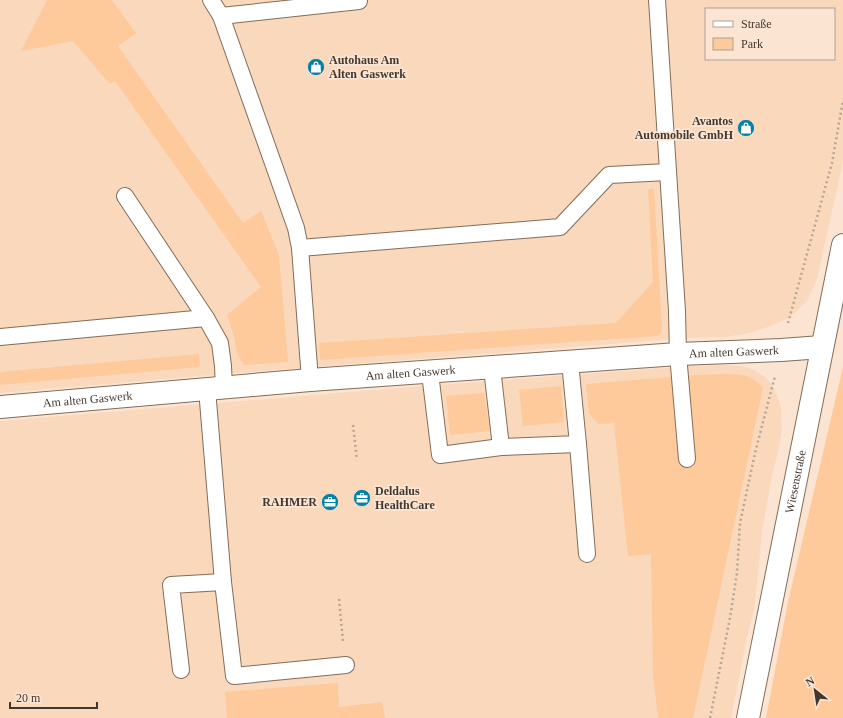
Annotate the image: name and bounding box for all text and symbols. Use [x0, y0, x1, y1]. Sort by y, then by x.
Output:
legend [705, 8, 835, 60]
text: Straße [741, 17, 772, 31]
text: Park [741, 37, 763, 51]
place label: Autohaus Am Alten Gaswerk [329, 53, 406, 81]
shop icon: Autohaus Am Alten Gaswerk [306, 57, 326, 77]
place label: Avantos Automobile GmbH [635, 114, 734, 142]
shop icon: Avantos Automobile GmbH [736, 118, 756, 138]
street label: Am alten Gaswerk [689, 343, 779, 361]
street label: Am alten Gaswerk [365, 363, 456, 383]
street label: Am alten Gaswerk [42, 388, 133, 410]
street label: Wiesenstraße [782, 449, 809, 515]
place label: Deldalus HealthCare [375, 484, 435, 512]
office icon: Deldalus HealthCare [352, 488, 372, 508]
office icon: RAHMER [320, 492, 340, 512]
place label: RAHMER [262, 495, 317, 509]
north arrow [795, 670, 835, 710]
text: N [804, 674, 816, 689]
scale bar [10, 684, 97, 710]
text: 20 m [16, 691, 41, 705]

